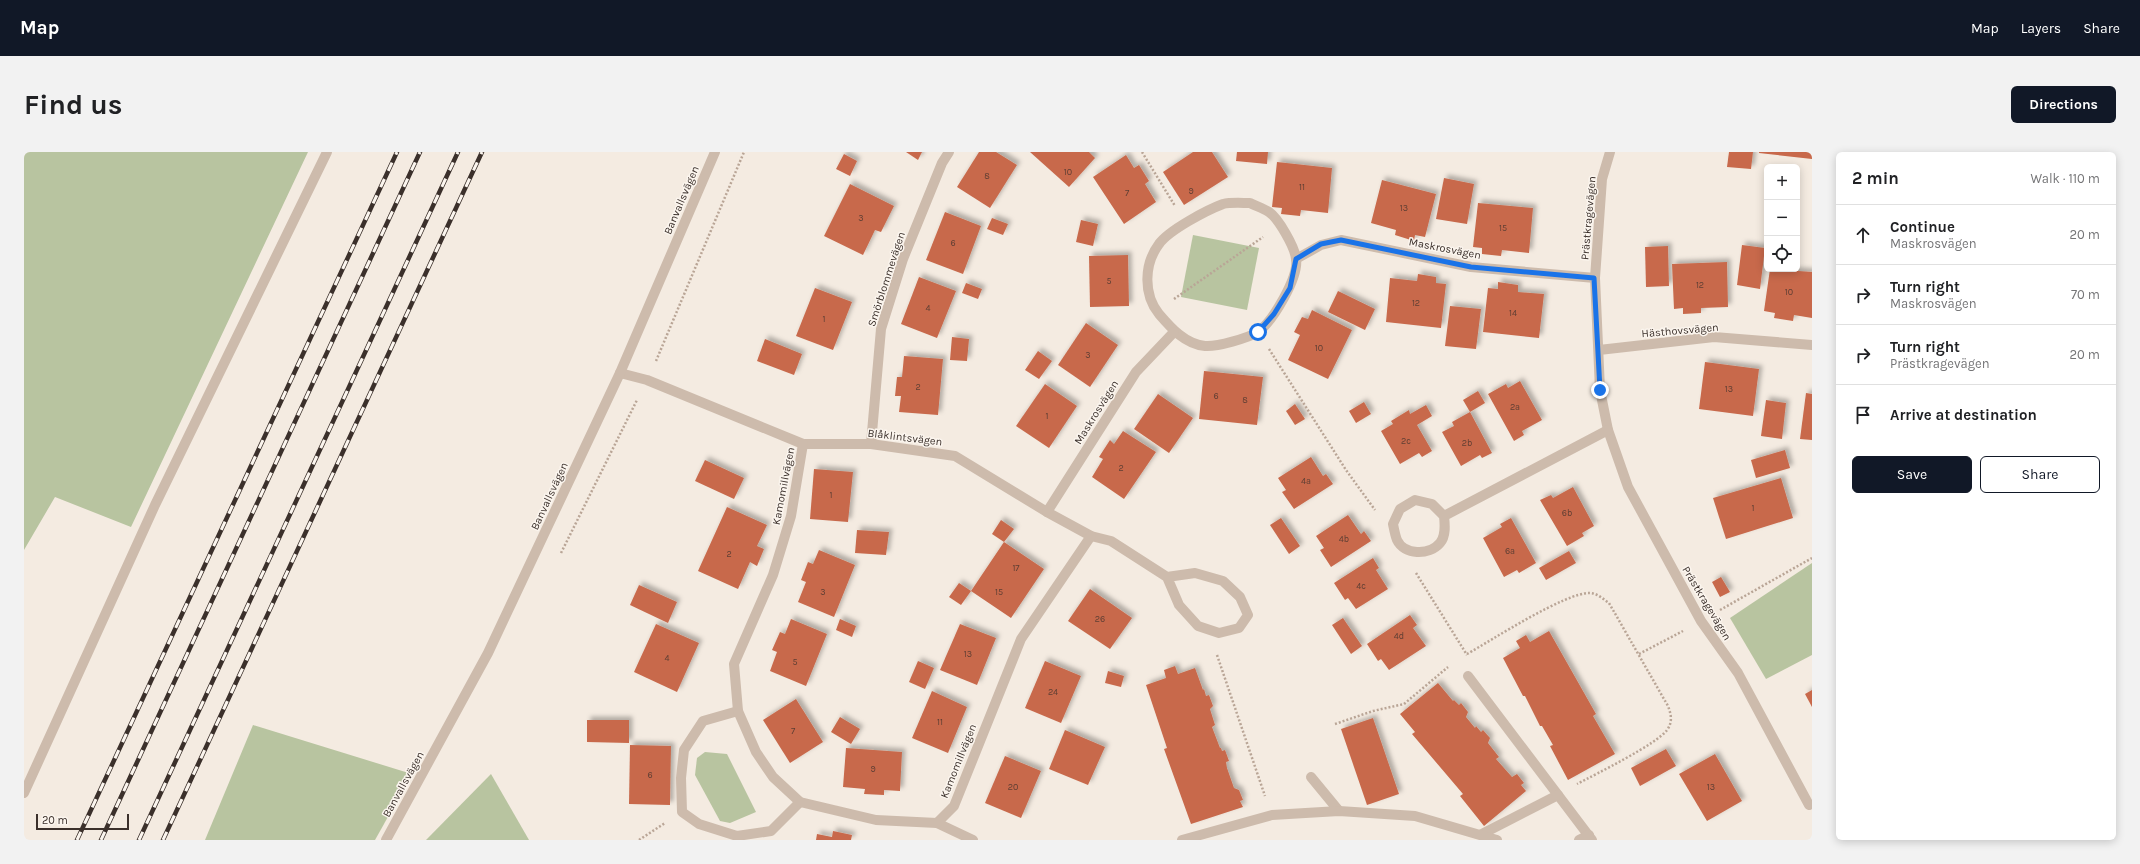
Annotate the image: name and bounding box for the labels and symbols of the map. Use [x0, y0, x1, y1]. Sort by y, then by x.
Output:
street label: Banvallsvägen [661, 164, 702, 236]
house number: 10 [1064, 167, 1072, 177]
house number: 8 [984, 171, 990, 181]
street label: Prästkragevägen [1578, 176, 1599, 261]
house number: 11 [1299, 182, 1305, 192]
house number: 9 [1188, 186, 1194, 196]
house number: 7 [1125, 188, 1130, 198]
house number: 13 [1400, 203, 1408, 213]
house number: 3 [858, 213, 864, 223]
house number: 15 [1499, 223, 1507, 233]
street label: Smörblommevägen [865, 230, 908, 328]
street label: Maskrosvägen [1408, 235, 1482, 262]
house number: 6 [950, 238, 956, 248]
house number: 5 [1106, 276, 1112, 286]
house number: 12 [1696, 280, 1704, 290]
house number: 10 [1785, 287, 1793, 297]
house number: 12 [1412, 298, 1420, 308]
house number: 4 [925, 303, 931, 313]
house number: 14 [1509, 308, 1517, 318]
house number: 1 [823, 314, 826, 324]
street label: Hästhovsvägen [1641, 321, 1719, 340]
route start [1249, 323, 1267, 341]
house number: 10 [1315, 343, 1323, 353]
house number: 3 [1085, 350, 1091, 360]
street label: Maskrosvägen [1072, 378, 1121, 447]
route end [1591, 381, 1609, 399]
house number: 2 [915, 382, 921, 392]
house number: 13 [1725, 384, 1733, 394]
house number: 6 [1213, 391, 1219, 401]
house number: 8 [1242, 395, 1248, 405]
house number: 2a [1510, 402, 1520, 412]
house number: 1 [1046, 411, 1049, 421]
street label: Blåklintsvägen [867, 426, 943, 449]
house number: 2c [1401, 436, 1411, 446]
house number: 2b [1462, 438, 1472, 448]
street label: Kamomillvägen [770, 446, 797, 526]
street label: Banvallsvägen [528, 460, 571, 532]
house number: 2 [1118, 463, 1124, 473]
house number: 4a [1301, 476, 1311, 486]
house number: 1 [830, 490, 833, 500]
house number: 1 [1752, 503, 1755, 513]
house number: 6b [1562, 508, 1572, 518]
house number: 4b [1339, 534, 1349, 544]
house number: 6a [1505, 546, 1515, 556]
house number: 2 [726, 549, 732, 559]
house number: 17 [1012, 563, 1020, 573]
street label: Prästkragevägen [1679, 564, 1734, 643]
house number: 4c [1356, 581, 1366, 591]
house number: 3 [820, 587, 826, 597]
house number: 15 [995, 587, 1003, 597]
house number: 26 [1095, 614, 1105, 624]
house number: 4d [1394, 631, 1404, 641]
house number: 13 [964, 649, 972, 659]
house number: 4 [664, 653, 670, 663]
house number: 5 [792, 657, 798, 667]
house number: 24 [1048, 687, 1058, 697]
house number: 11 [937, 717, 943, 727]
street label: Kamomillvägen [938, 722, 979, 800]
house number: 7 [791, 726, 796, 736]
street label: Banvallsvägen [380, 749, 427, 819]
house number: 9 [870, 764, 876, 774]
house number: 6 [647, 770, 653, 780]
house number: 20 [1008, 782, 1018, 792]
house number: 13 [1707, 782, 1715, 792]
scale bar [36, 812, 129, 831]

